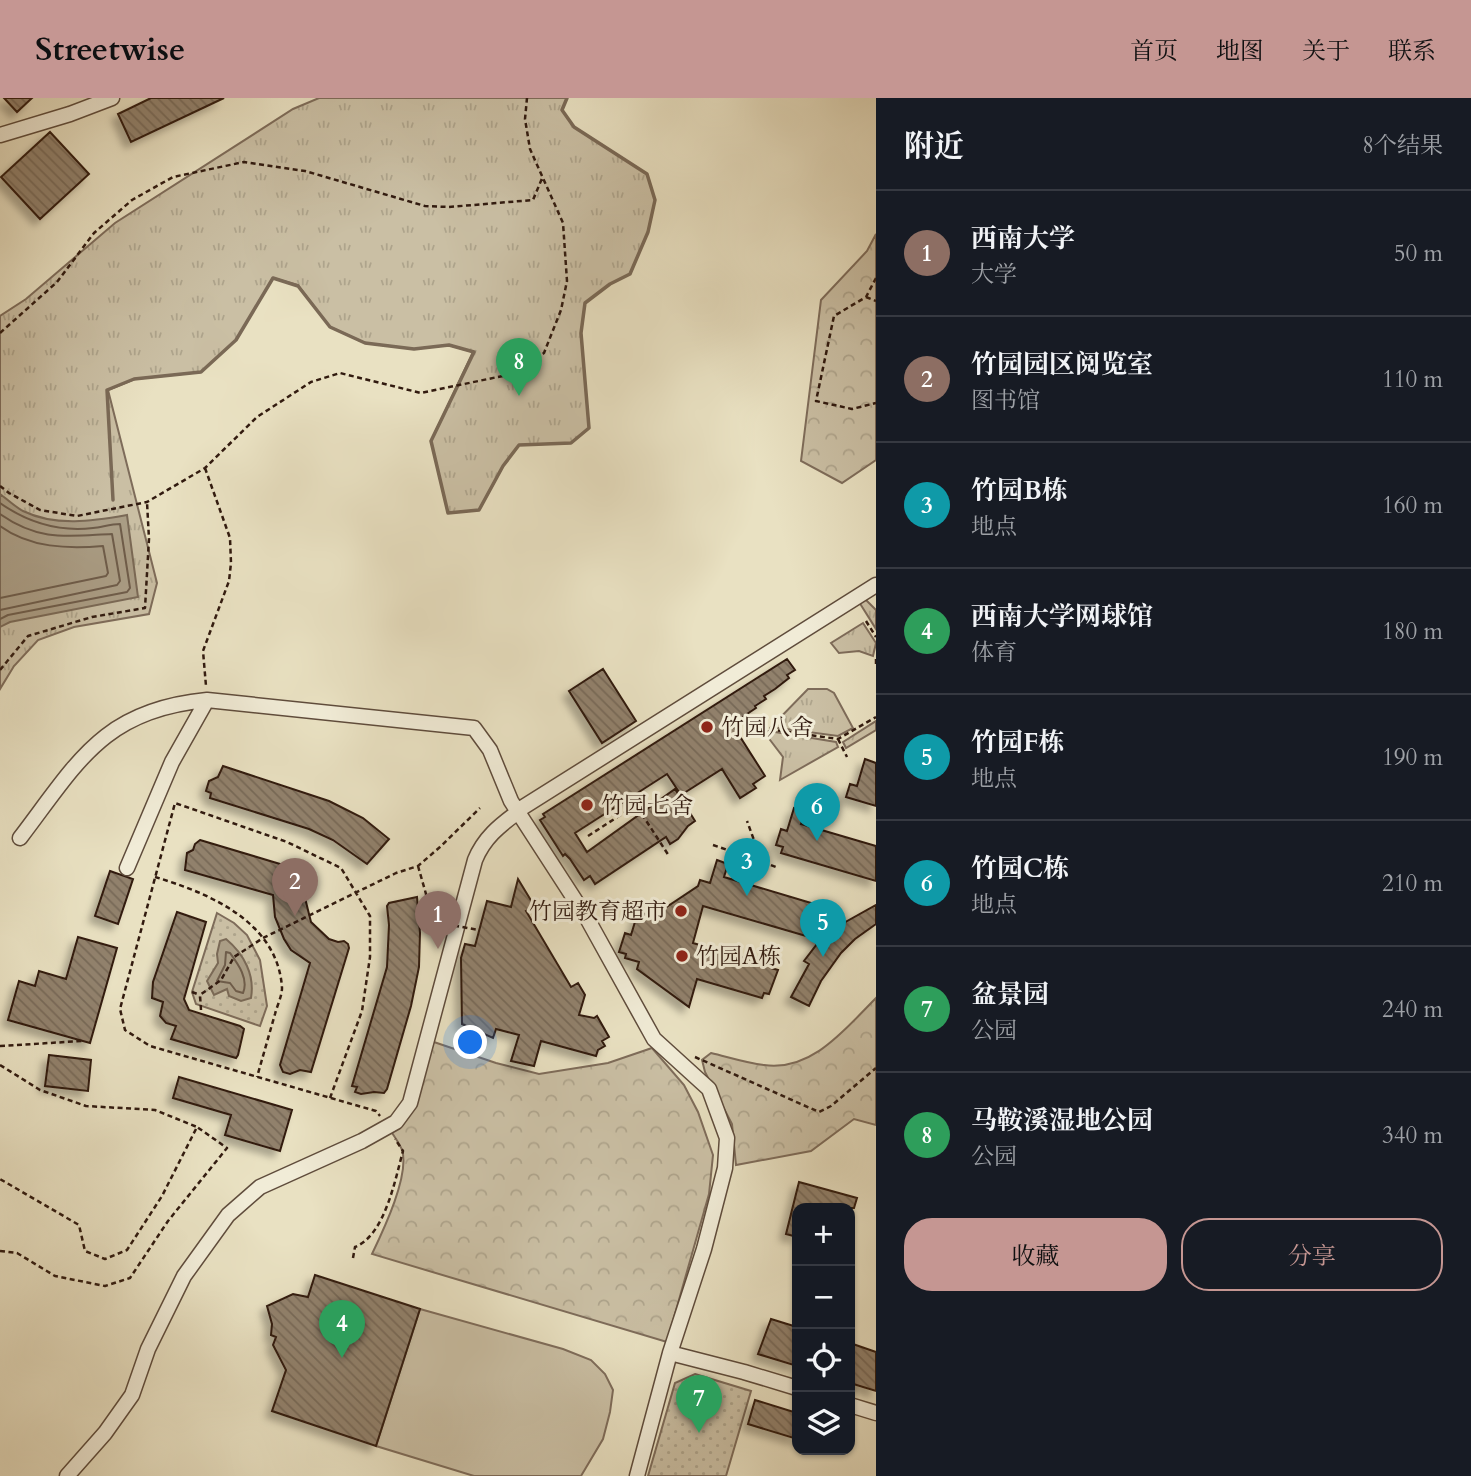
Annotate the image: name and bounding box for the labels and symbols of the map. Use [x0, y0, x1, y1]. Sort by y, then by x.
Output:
pin: 8 [496, 338, 542, 396]
place label: 竹园八舍 [721, 712, 813, 743]
marker: 竹园八舍 [699, 719, 715, 735]
pin: 6 [794, 783, 840, 841]
place label: 竹园七舍 [601, 790, 693, 821]
marker: 竹园七舍 [579, 797, 595, 813]
pin: 3 [724, 838, 770, 896]
pin: 2 [272, 858, 318, 916]
pin: 1 [415, 891, 461, 949]
place label: 竹园教育超市 [529, 896, 667, 927]
pin: 5 [800, 899, 846, 957]
marker: 竹园教育超市 [673, 903, 689, 919]
place label: 竹园A栋 [696, 941, 781, 972]
marker: 竹园A栋 [674, 948, 690, 964]
your location [453, 1025, 487, 1059]
pin: 4 [319, 1300, 365, 1358]
pin: 7 [676, 1375, 722, 1433]

